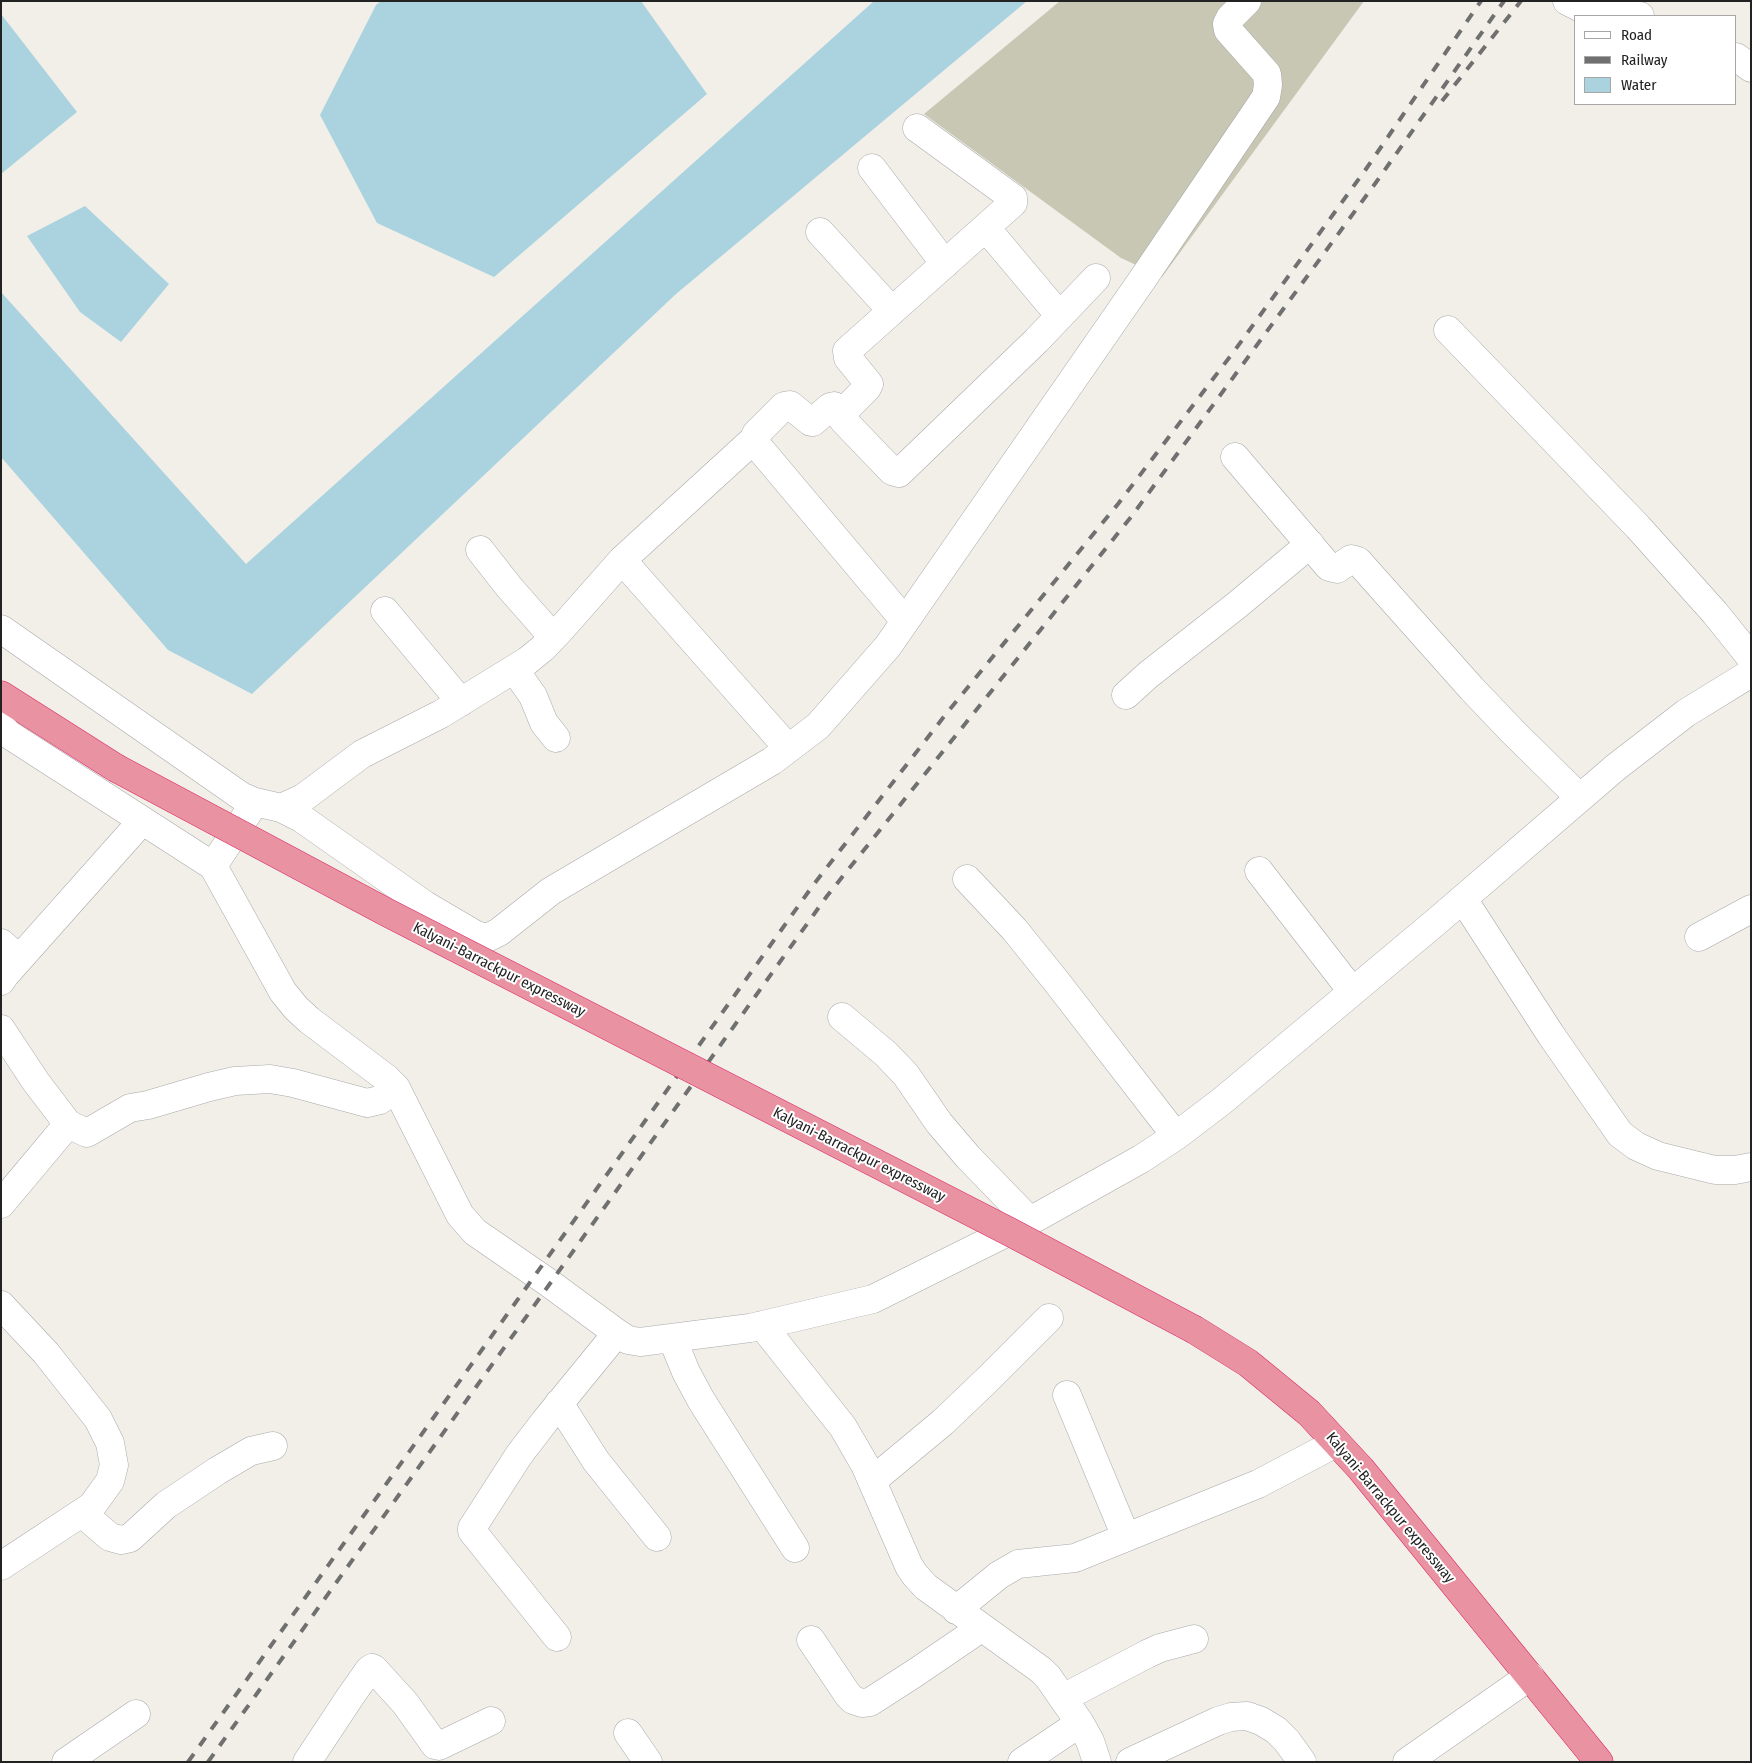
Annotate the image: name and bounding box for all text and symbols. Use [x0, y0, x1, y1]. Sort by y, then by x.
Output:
legend [1574, 15, 1737, 105]
text: Road [1621, 26, 1652, 44]
text: Railway [1621, 51, 1668, 69]
text: Water [1621, 76, 1656, 94]
street label: Kalyani-Barrackpur expressway [410, 919, 588, 1021]
street label: Kalyani-Barrackpur expressway [770, 1104, 948, 1206]
street label: Kalyani-Barrackpur expressway [1322, 1429, 1458, 1587]

